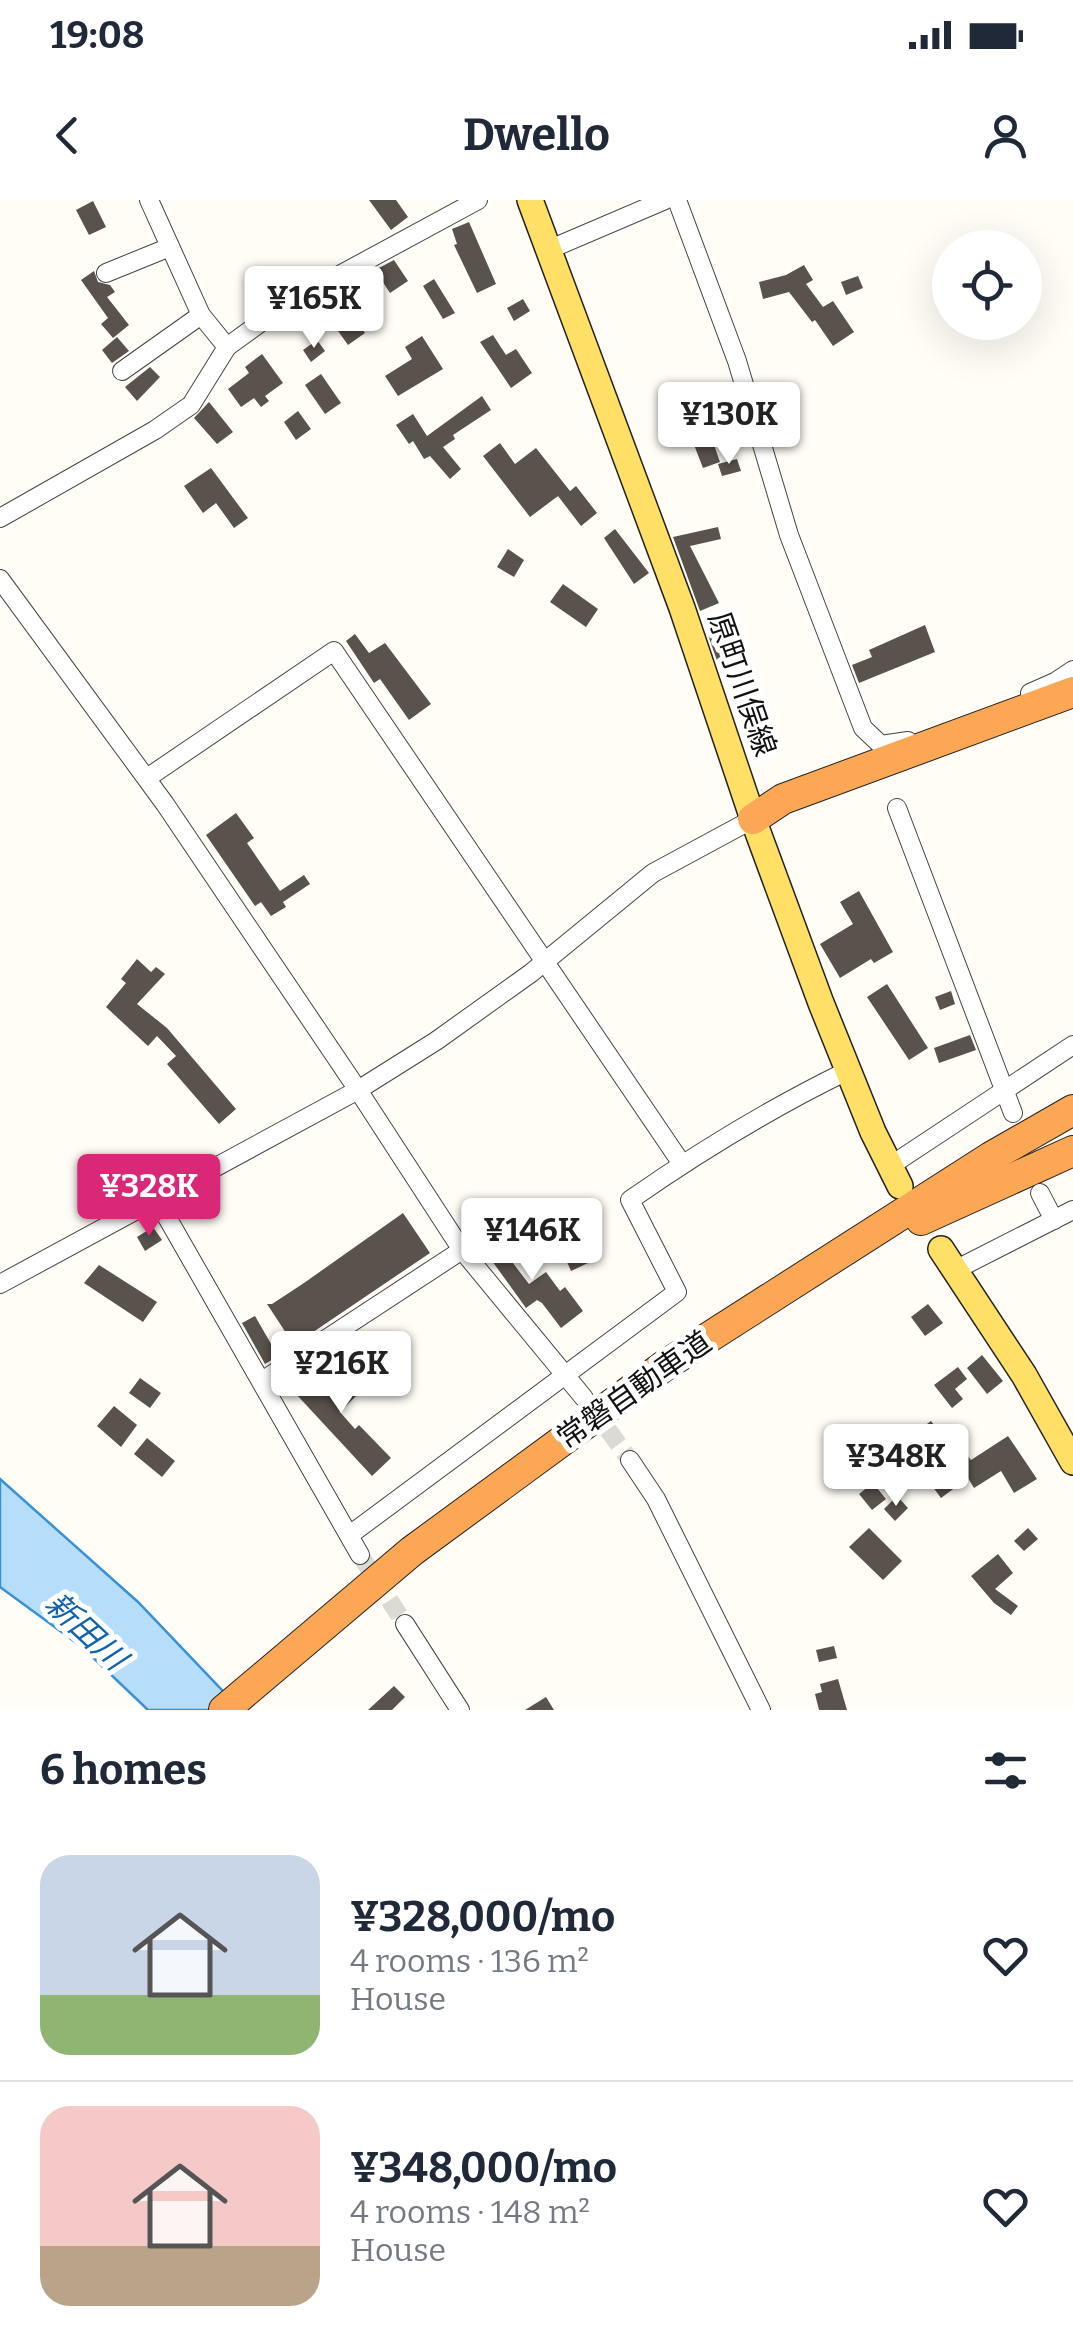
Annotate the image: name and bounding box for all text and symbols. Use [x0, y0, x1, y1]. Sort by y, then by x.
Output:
text: 19:08 [50, 12, 145, 58]
icon: back [40, 108, 95, 163]
text: Dwello [463, 108, 610, 162]
icon: person [978, 108, 1033, 163]
map controls [932, 230, 1042, 340]
button: locate [932, 230, 1042, 340]
pin: ¥165K [244, 266, 384, 351]
text: ¥165K [267, 279, 361, 317]
pin: ¥130K [659, 382, 799, 467]
text: ¥130K [680, 395, 778, 433]
street label: 原町川俣線 [701, 607, 783, 761]
pin: ¥328K [79, 1154, 219, 1239]
text: ¥328K [99, 1167, 199, 1205]
pin: ¥146K [462, 1198, 602, 1283]
text: ¥146K [483, 1211, 581, 1249]
street label: 常磐自動車道 [550, 1324, 718, 1456]
pin: ¥216K [271, 1331, 411, 1416]
text: ¥216K [293, 1344, 389, 1382]
pin: ¥348K [826, 1424, 966, 1509]
text: ¥348K [846, 1437, 946, 1475]
water label: 新田川 [38, 1584, 136, 1680]
icon: filters [978, 1743, 1033, 1798]
text: 6 homes [40, 1745, 207, 1795]
text: ¥328,000/mo [350, 1892, 615, 1942]
icon: home [120, 1895, 240, 2015]
icon: heart [978, 1928, 1033, 1983]
text: 4 rooms · 136 m² [350, 1942, 589, 1980]
text: House [350, 1980, 446, 2018]
text: ¥348,000/mo [350, 2143, 617, 2193]
icon: home [120, 2146, 240, 2266]
icon: heart [978, 2179, 1033, 2234]
text: 4 rooms · 148 m² [350, 2193, 590, 2231]
text: House [350, 2231, 446, 2269]

